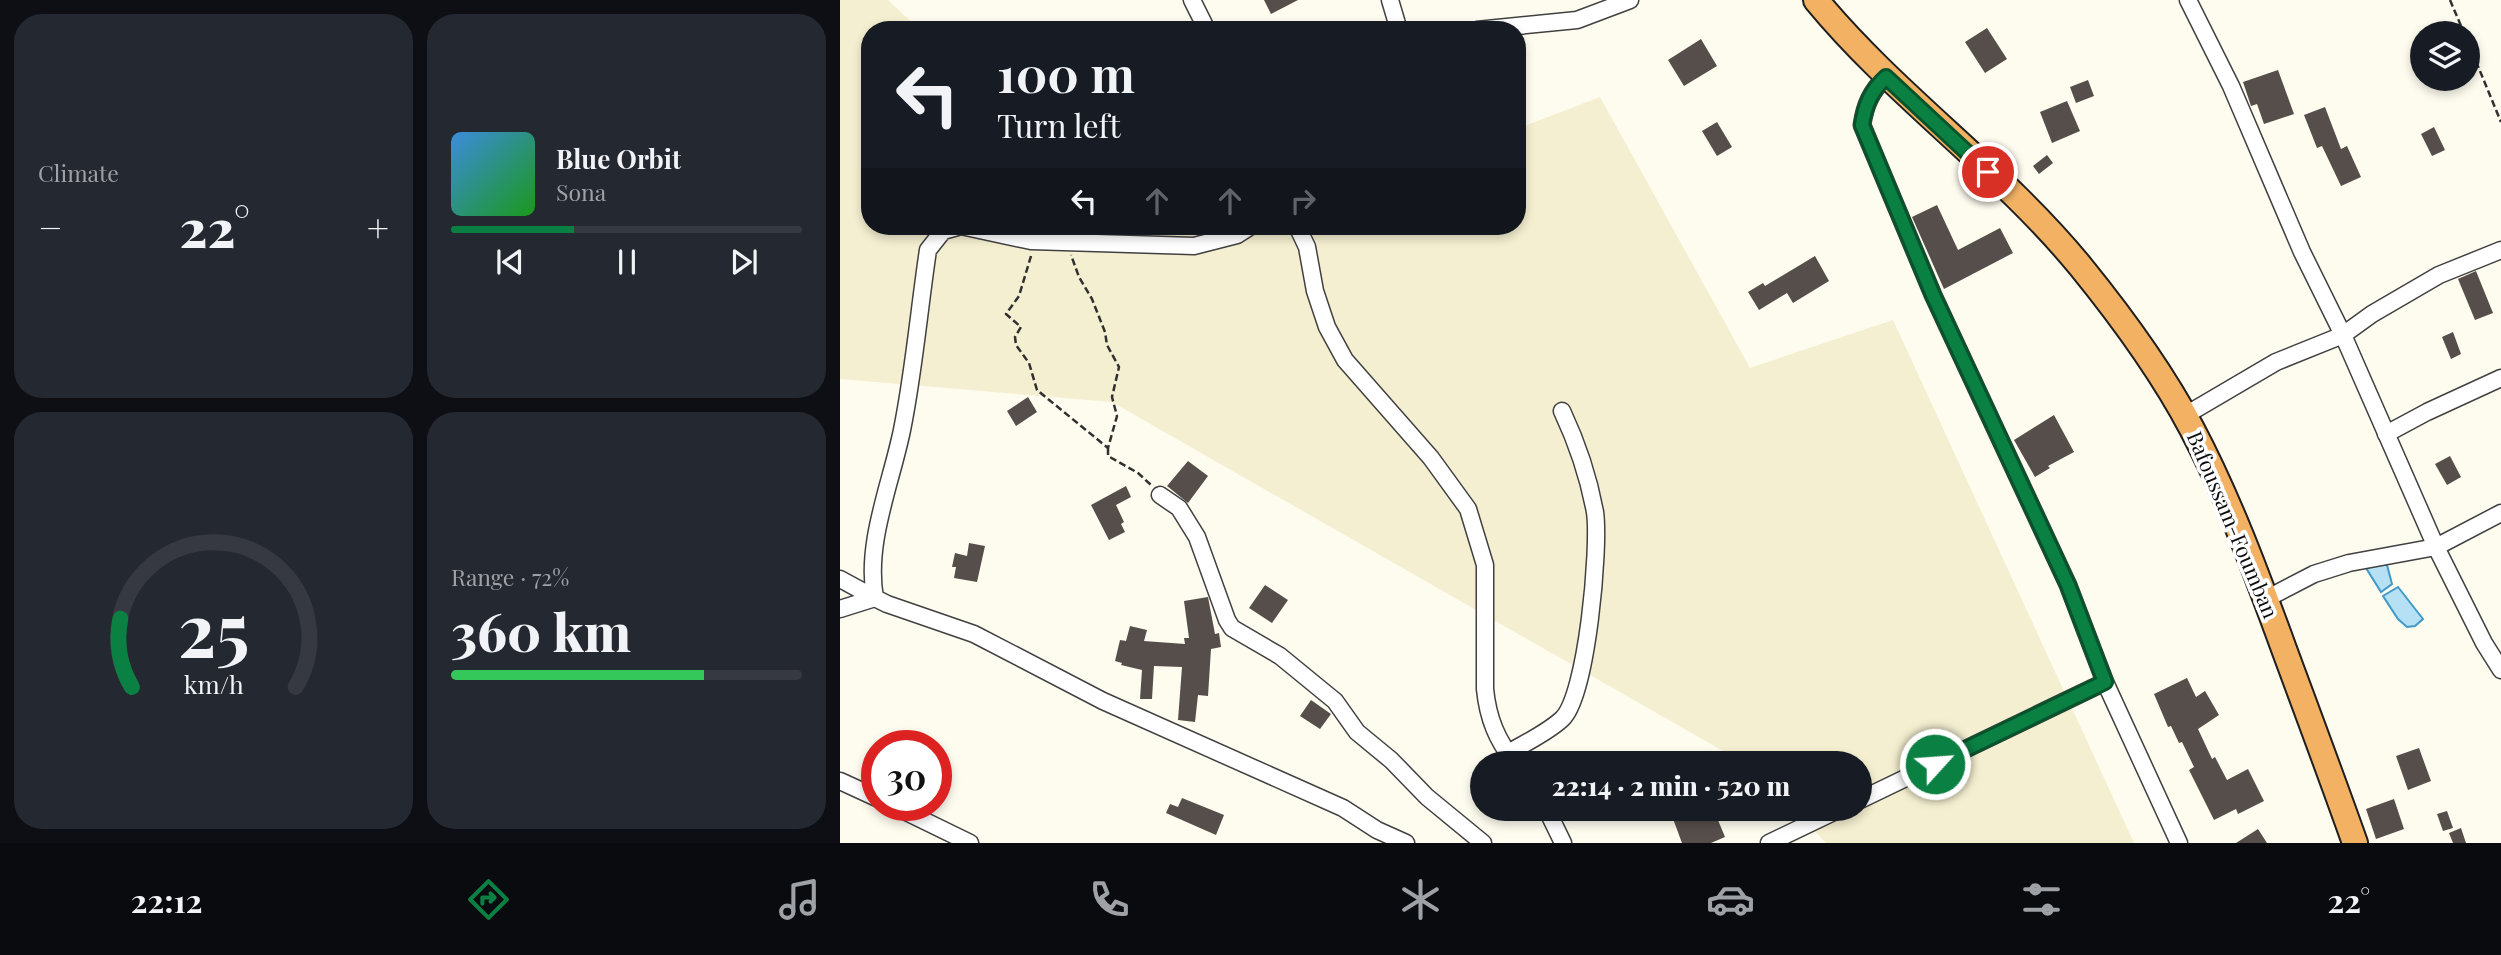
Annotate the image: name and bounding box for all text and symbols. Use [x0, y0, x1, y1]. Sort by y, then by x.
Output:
map controls [2410, 21, 2480, 91]
button: layers [2410, 21, 2480, 91]
text: 100 m [997, 40, 1135, 105]
icon: left [882, 49, 973, 140]
text: Turn left [997, 103, 1121, 146]
text: Blue Orbit [556, 141, 681, 176]
pin [1958, 142, 2018, 202]
icon: arrive [1969, 153, 2007, 191]
text: Climate [38, 157, 119, 188]
text: Sona [556, 176, 606, 207]
icon: left [1065, 182, 1103, 220]
icon: ahead [1138, 182, 1176, 220]
icon: ahead [1211, 182, 1249, 220]
icon: right [1284, 182, 1322, 220]
text: 22° [179, 192, 250, 261]
text: − [38, 201, 63, 252]
text: + [367, 201, 389, 252]
icon: previous [491, 243, 529, 281]
icon: pause [608, 243, 646, 281]
icon: next [725, 243, 763, 281]
street label: Bafoussam-Foumban [2182, 426, 2286, 622]
text: Range · 72% [451, 561, 569, 592]
text: 25 [178, 578, 249, 675]
text: 360 km [451, 596, 631, 665]
text: km/h [184, 666, 244, 699]
position arrow [1898, 727, 1972, 801]
speed limit sign: 30 [861, 730, 952, 821]
text: 22:14 · 2 min · 520 m [1552, 768, 1790, 803]
icon: directions [464, 875, 513, 924]
icon: music [775, 875, 824, 924]
icon: phone [1085, 875, 1134, 924]
icon: climate [1396, 875, 1445, 924]
icon: car [1706, 875, 1755, 924]
icon: filters [2017, 875, 2066, 924]
text: 22:12 [131, 878, 203, 921]
text: 22° [2328, 878, 2370, 921]

